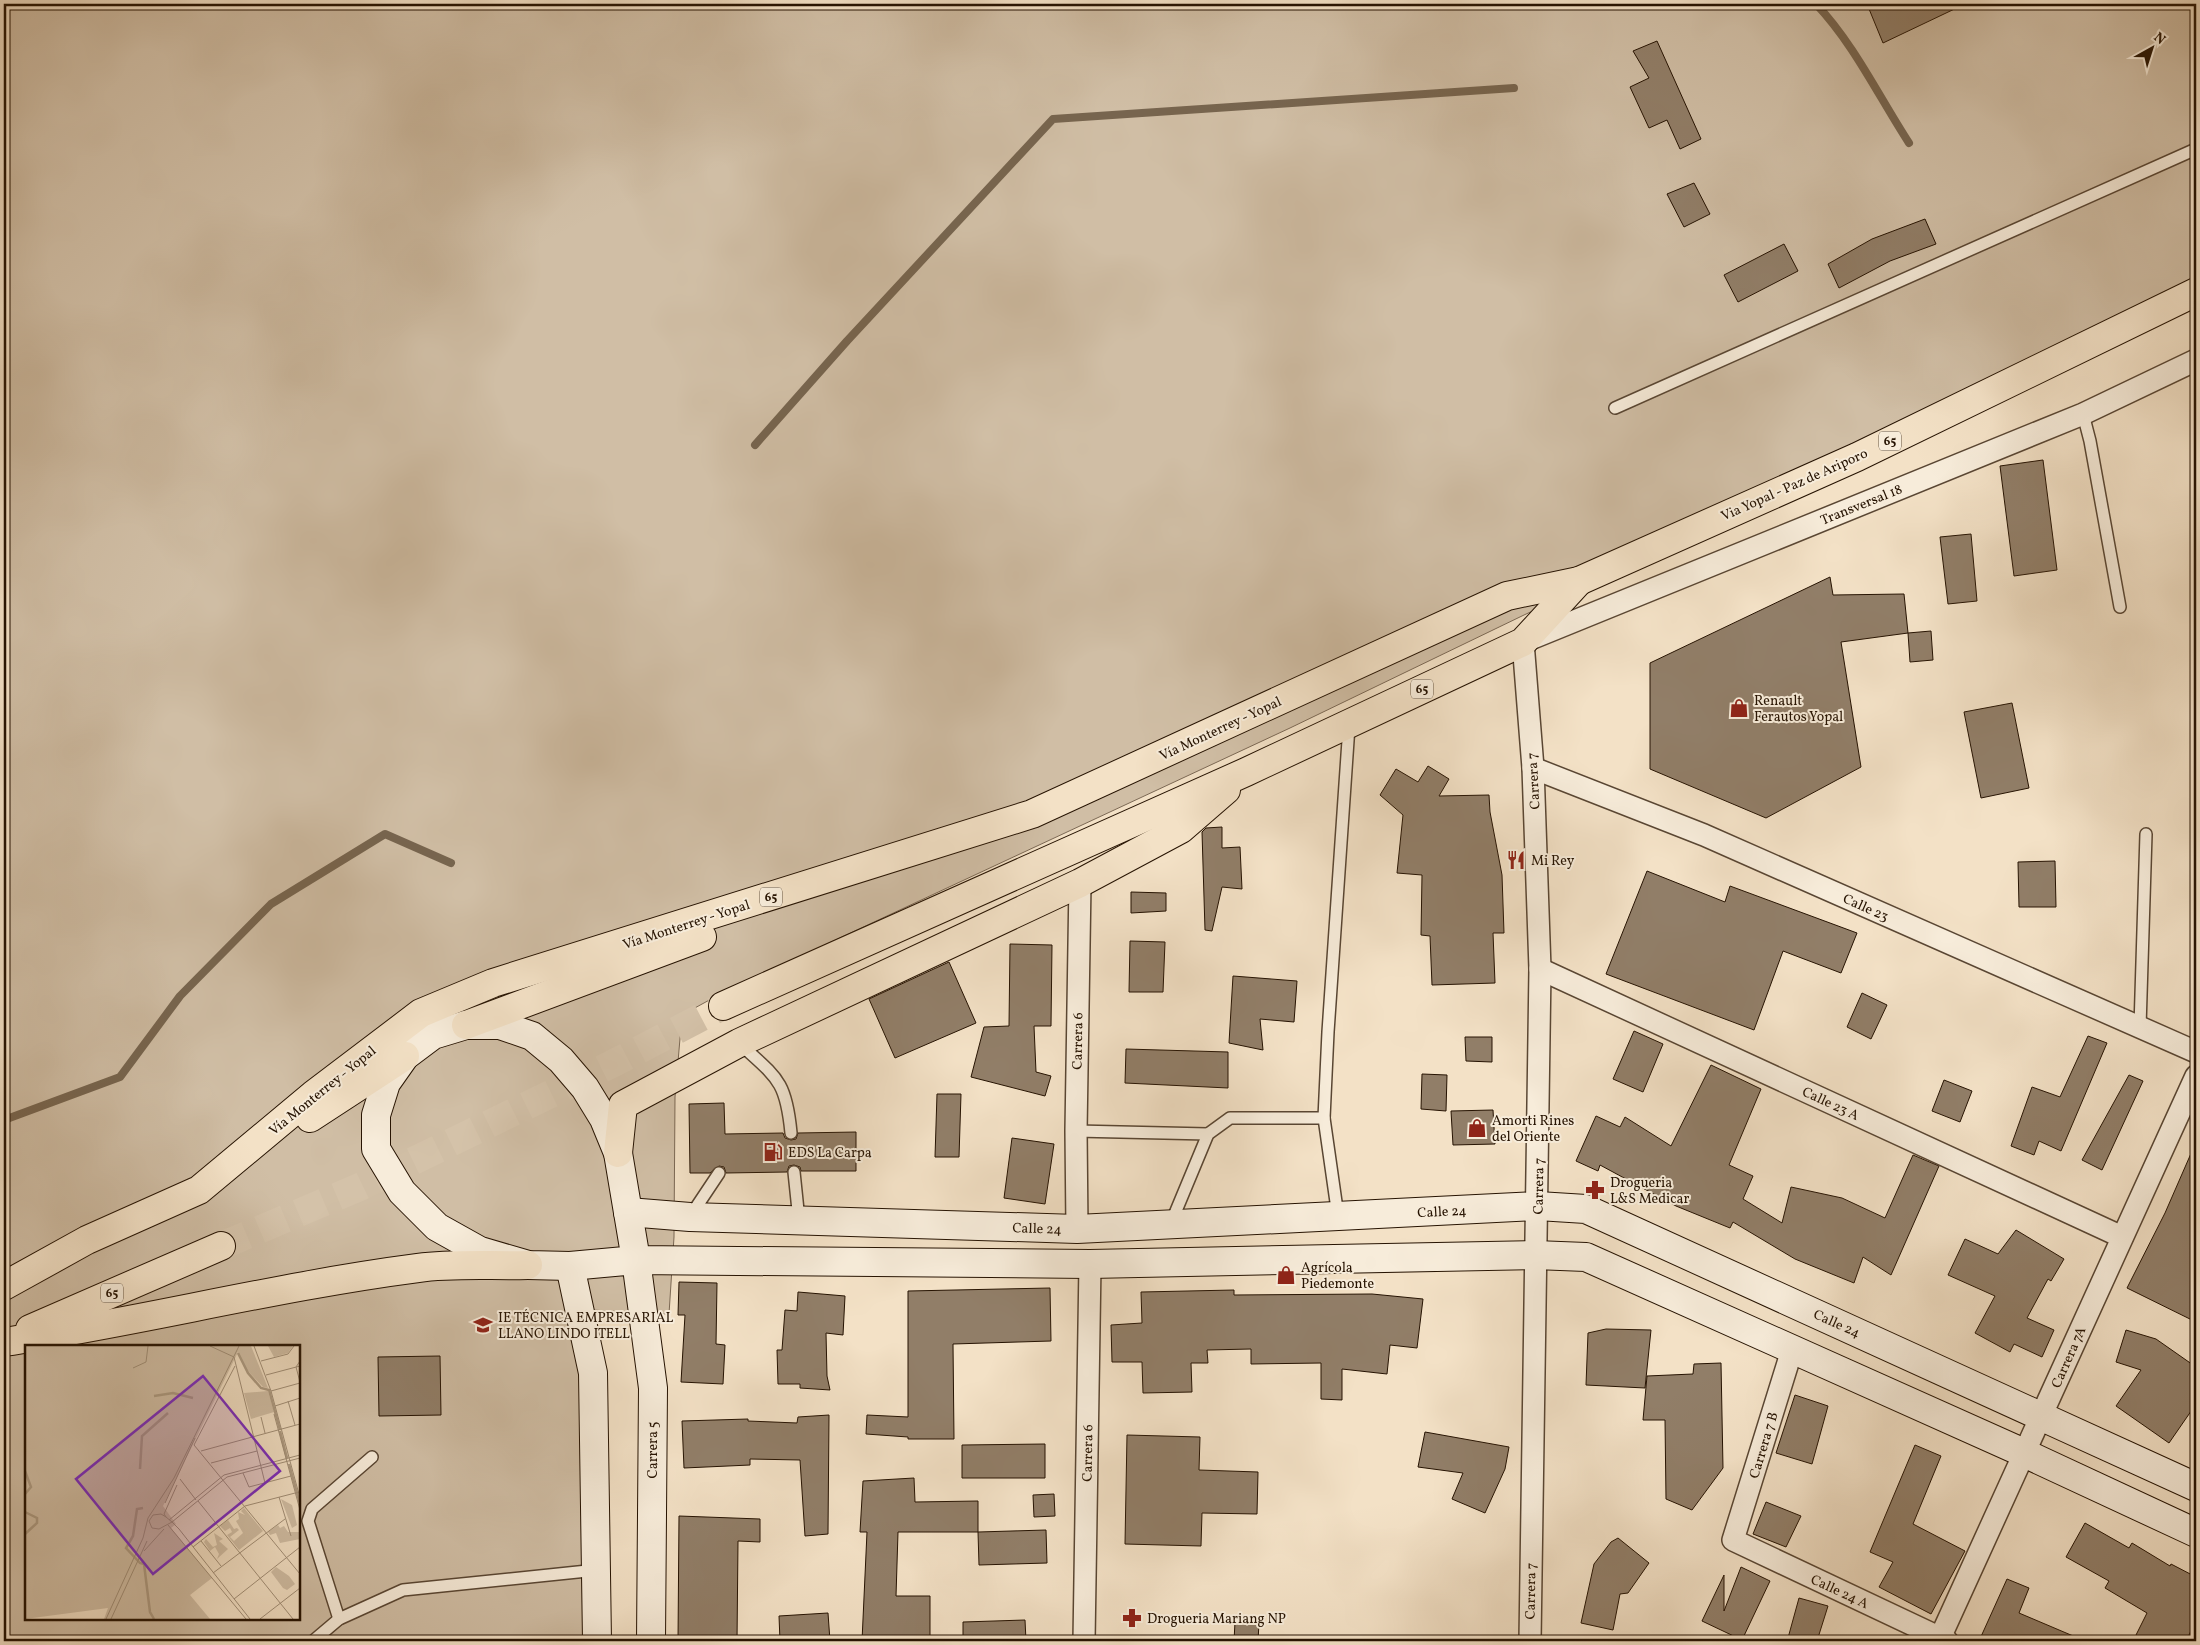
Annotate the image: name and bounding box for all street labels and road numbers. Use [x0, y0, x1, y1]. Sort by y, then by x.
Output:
road number: 65 [1879, 432, 1901, 451]
street label: Via Yopal - Paz de Ariporo [1718, 444, 1871, 526]
street label: Transversal 18 [1818, 480, 1905, 530]
road number: 65 [1411, 680, 1433, 699]
street label: Vía Monterrey - Yopal [1156, 693, 1285, 766]
street label: Carrera 7 [1524, 752, 1545, 810]
road number: 65 [760, 888, 782, 906]
street label: Calle 23 [1840, 890, 1891, 927]
street label: Vía Monterrey - Yopal [620, 896, 753, 955]
street label: Carrera 6 [1069, 1012, 1088, 1070]
street label: Vía Monterrey - Yopal [265, 1042, 381, 1140]
street label: Calle 23 A [1799, 1083, 1862, 1126]
street label: Carrera 7 [1530, 1157, 1549, 1215]
street label: Calle 24 [1417, 1202, 1467, 1223]
street label: Calle 24 [1012, 1219, 1062, 1240]
road number: 65 [101, 1284, 123, 1302]
street label: Calle 24 [1810, 1306, 1863, 1343]
street label: Carrera 7A [2047, 1324, 2091, 1391]
street label: Carrera 7 B [1745, 1410, 1784, 1481]
street label: Carrera 5 [644, 1422, 663, 1478]
street label: Carrera 6 [1079, 1424, 1098, 1482]
street label: Carrera 7 [1522, 1562, 1541, 1620]
street label: Calle 24 A [1807, 1571, 1872, 1614]

